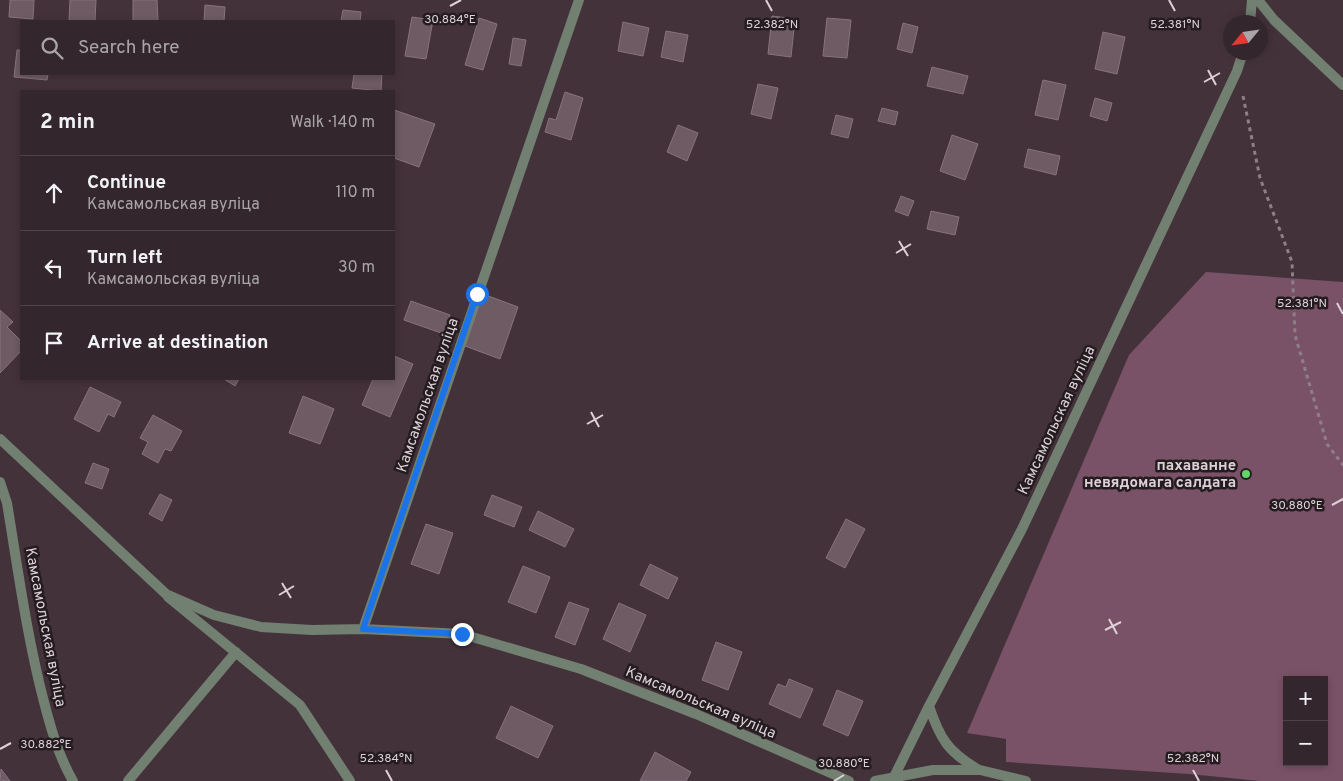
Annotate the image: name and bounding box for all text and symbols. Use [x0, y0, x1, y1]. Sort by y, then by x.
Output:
text: 30.884°E [424, 12, 476, 28]
north arrow [1223, 15, 1268, 60]
text: 52.382°N [746, 17, 798, 33]
text: 52.381°N [1150, 17, 1200, 33]
search box [20, 20, 395, 75]
icon: search [38, 34, 66, 62]
text: Search here [78, 36, 180, 60]
text: 2 min [40, 109, 95, 136]
text: Walk · 140 m [290, 113, 375, 133]
text: Continue [87, 171, 166, 195]
icon: ahead [40, 179, 68, 207]
text: 110 m [335, 183, 375, 203]
text: Камсамольская вуліца [87, 195, 260, 215]
text: Turn left [87, 246, 163, 270]
icon: left [40, 254, 68, 282]
text: 30 m [338, 258, 375, 278]
text: Камсамольская вуліца [87, 270, 260, 290]
route start [466, 283, 489, 306]
text: 52.381°N [1277, 296, 1327, 312]
street label: Камсамольская вуліца [393, 316, 464, 475]
icon: arrive [40, 329, 68, 357]
text: Arrive at destination [87, 331, 268, 355]
street label: Камсамольская вуліца [1015, 343, 1100, 498]
place label: пахаванне невядомага салдата [1084, 457, 1236, 493]
marker: пахаванне невядомага салдата [1240, 468, 1252, 480]
text: 30.880°E [1271, 498, 1323, 514]
street label: Камсамольская вуліца [20, 546, 69, 709]
route end [451, 623, 474, 646]
street label: Камсамольская вуліца [622, 663, 779, 744]
map controls [1283, 676, 1328, 766]
button: + [1283, 676, 1328, 721]
button: − [1283, 721, 1328, 766]
text: 30.882°E [20, 737, 72, 753]
text: 52.384°N [360, 751, 412, 767]
text: 52.382°N [1167, 751, 1219, 767]
text: 30.880°E [818, 756, 870, 772]

